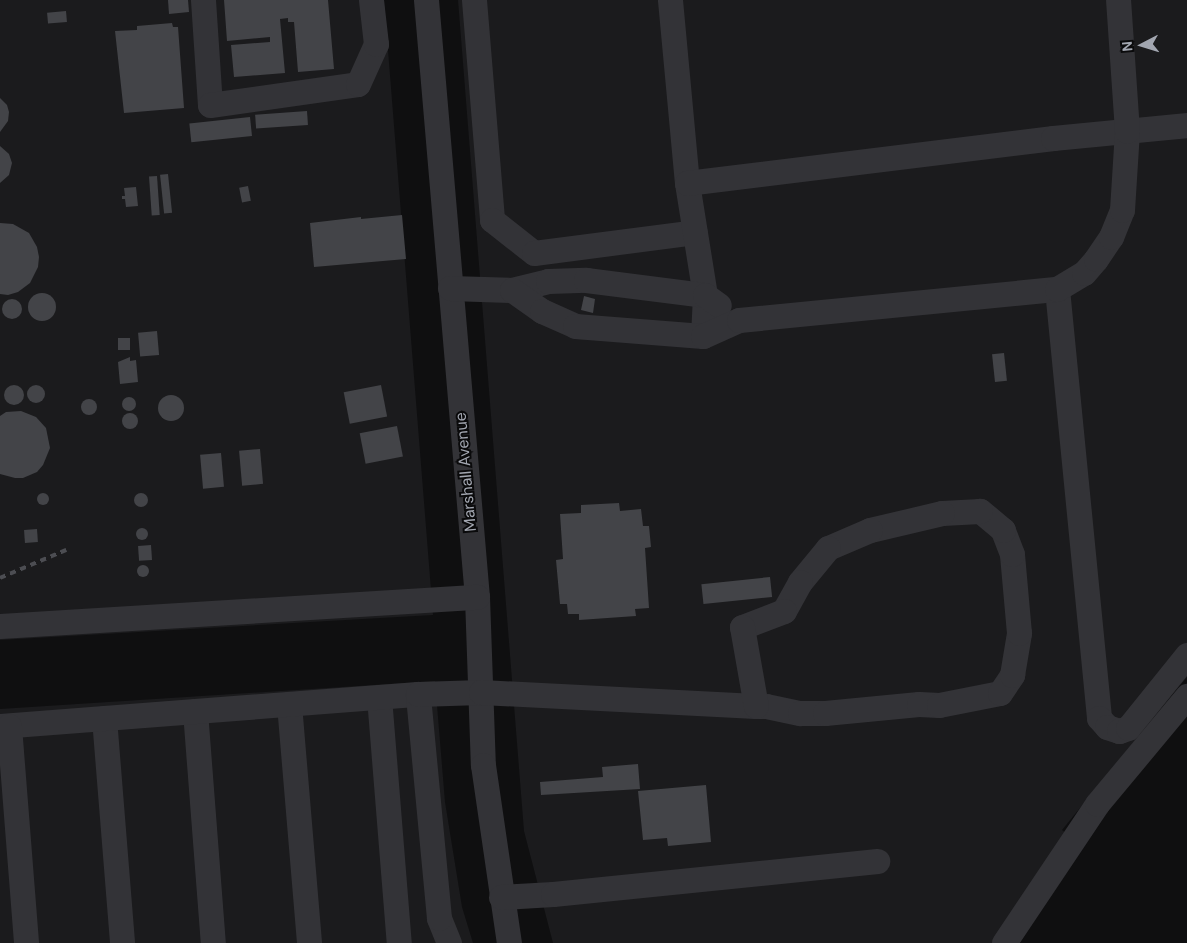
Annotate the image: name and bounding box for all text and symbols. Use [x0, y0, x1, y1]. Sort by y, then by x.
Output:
north arrow [1117, 20, 1167, 70]
text: N [1118, 40, 1136, 52]
street label: Marshall Avenue [451, 412, 481, 532]

